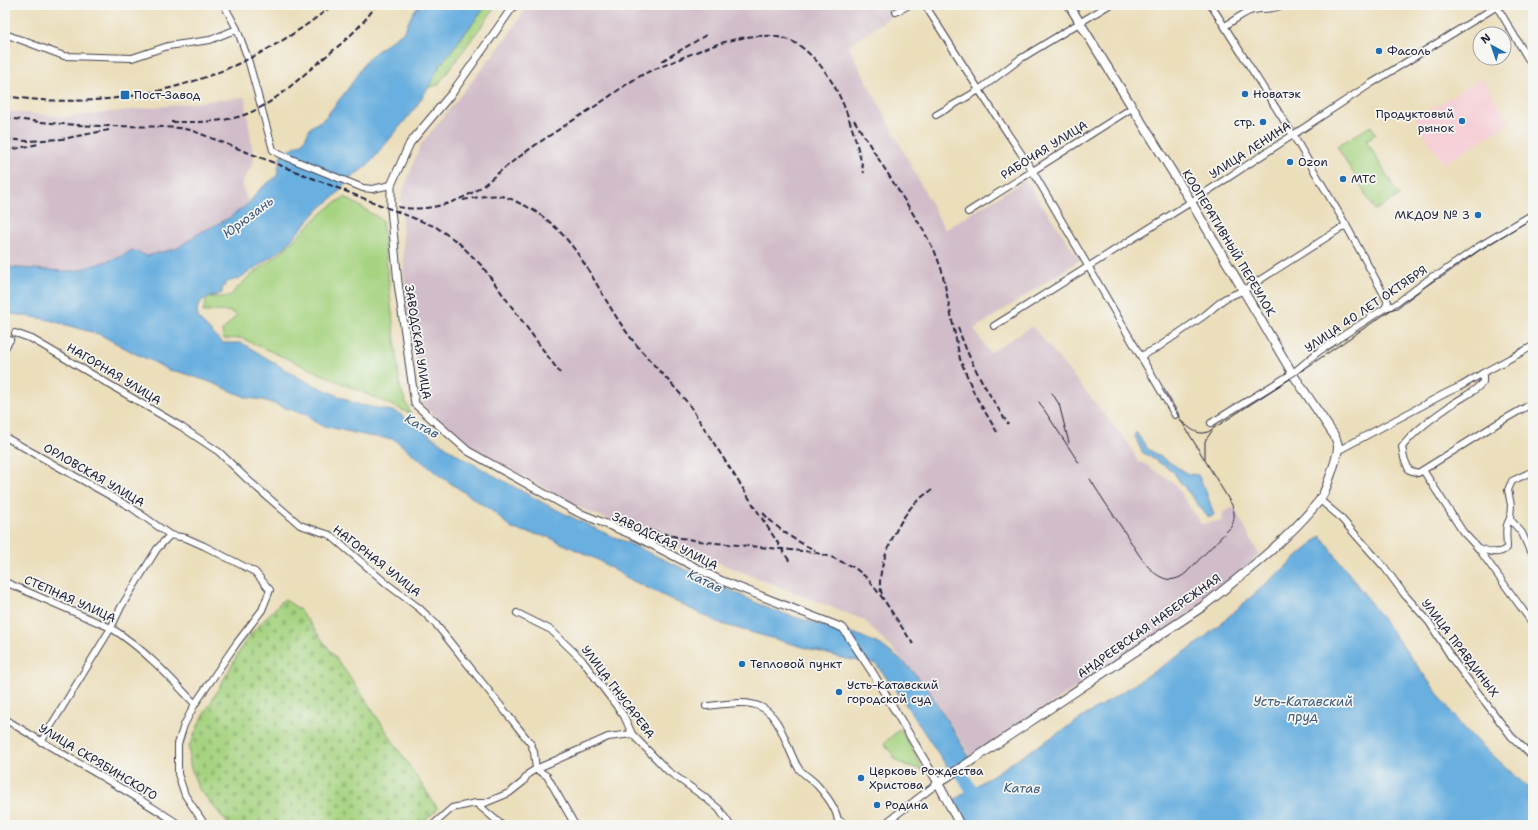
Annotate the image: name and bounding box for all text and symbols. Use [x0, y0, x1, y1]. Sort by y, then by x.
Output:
north arrow [1472, 26, 1512, 66]
text: N [1478, 30, 1494, 47]
place label: Фасоль [1387, 43, 1431, 59]
marker: Фасоль [1374, 46, 1384, 56]
place label: Новатэк [1253, 86, 1302, 102]
place label: Пост-Завод [134, 87, 201, 103]
marker: Пост-Завод [119, 89, 131, 101]
marker: Новатэк [1240, 89, 1250, 99]
place label: Продуктовый рынок [1376, 106, 1455, 136]
place label: стр. [1234, 114, 1255, 130]
marker: Продуктовый рынок [1457, 116, 1467, 126]
street label: РАБОЧАЯ УЛИЦА [998, 117, 1091, 183]
street label: УЛИЦА ЛЕНИНА [1206, 117, 1294, 182]
marker: стр. [1258, 117, 1268, 127]
place label: Ozon [1298, 154, 1328, 170]
marker: Ozon [1285, 157, 1295, 167]
street label: КООПЕРАТИВНЫЙ ПЕРЕУЛОК [1179, 167, 1279, 320]
place label: МТС [1351, 171, 1376, 187]
marker: МТС [1338, 174, 1348, 184]
water label: Юрюзань [219, 192, 277, 242]
place label: МКДОУ № 3 [1394, 207, 1470, 223]
marker: МКДОУ № 3 [1473, 210, 1483, 220]
street label: УЛИЦА 40 ЛЕТ ОКТЯБРЯ [1302, 262, 1430, 356]
street label: ЗАВОДСКАЯ УЛИЦА [401, 284, 435, 401]
street label: НАГОРНАЯ УЛИЦА [64, 339, 165, 409]
water label: Катав [402, 410, 442, 442]
street label: ОРЛОВСКАЯ УЛИЦА [41, 440, 148, 511]
street label: ЗАВОДСКАЯ УЛИЦА [610, 508, 721, 574]
street label: НАГОРНАЯ УЛИЦА [330, 522, 425, 601]
water label: Катав [685, 565, 725, 597]
street label: АНДРЕЕВСКАЯ НАБЕРЕЖНАЯ [1074, 570, 1224, 682]
street label: СТЕПНАЯ УЛИЦА [22, 572, 119, 627]
street label: УЛИЦА ПРАВДИНЫХ [1418, 596, 1502, 700]
street label: УЛИЦА ГНУСАРЕВА [578, 642, 658, 742]
place label: Тепловой пункт [750, 656, 843, 672]
marker: Тепловой пункт [737, 659, 747, 669]
place label: Усть-Катавский городской суд [847, 677, 939, 707]
marker: Усть-Катавский городской суд [834, 687, 844, 697]
water label: Усть-Катавский пруд [1253, 693, 1353, 725]
street label: УЛИЦА СКРЯБИНСКОГО [36, 720, 160, 804]
place label: Церковь Рождества Христова [869, 763, 984, 793]
marker: Церковь Рождества Христова [856, 773, 866, 783]
water label: Катав [1003, 779, 1041, 797]
place label: Родина [885, 797, 929, 813]
marker: Родина [872, 800, 882, 810]

